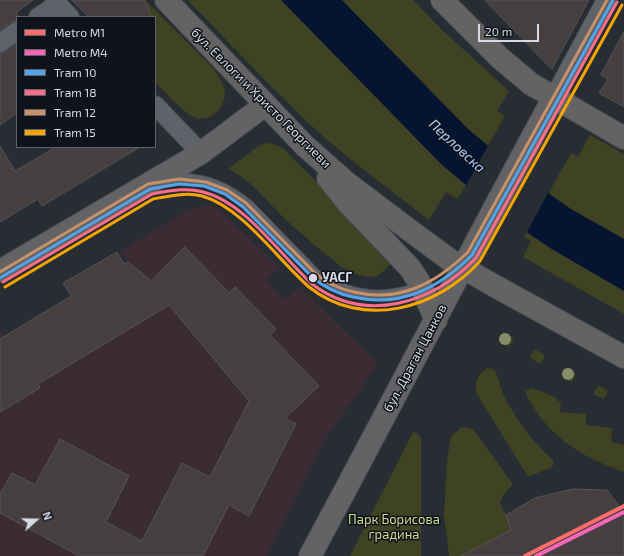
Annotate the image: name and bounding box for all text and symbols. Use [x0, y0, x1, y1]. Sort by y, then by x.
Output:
legend [16, 16, 156, 148]
scale bar [480, 16, 541, 42]
text: 20 m [485, 24, 512, 38]
text: Metro M1 [54, 25, 105, 39]
street label: бул. Евлоги и Христо Георгиеви [188, 25, 334, 171]
text: Metro M4 [54, 45, 108, 59]
text: Tram 10 [54, 65, 96, 79]
text: Tram 18 [54, 85, 97, 99]
text: Tram 12 [54, 105, 96, 119]
water label: Перловска [425, 116, 489, 176]
text: Tram 15 [54, 125, 96, 139]
place label: УАСГ [322, 270, 352, 286]
marker: УАСГ [307, 272, 319, 284]
street label: бул. Драган Цанков [380, 301, 450, 415]
north arrow [16, 500, 56, 540]
text: N [40, 510, 55, 522]
park label: Парк Борисова градина [348, 512, 440, 543]

